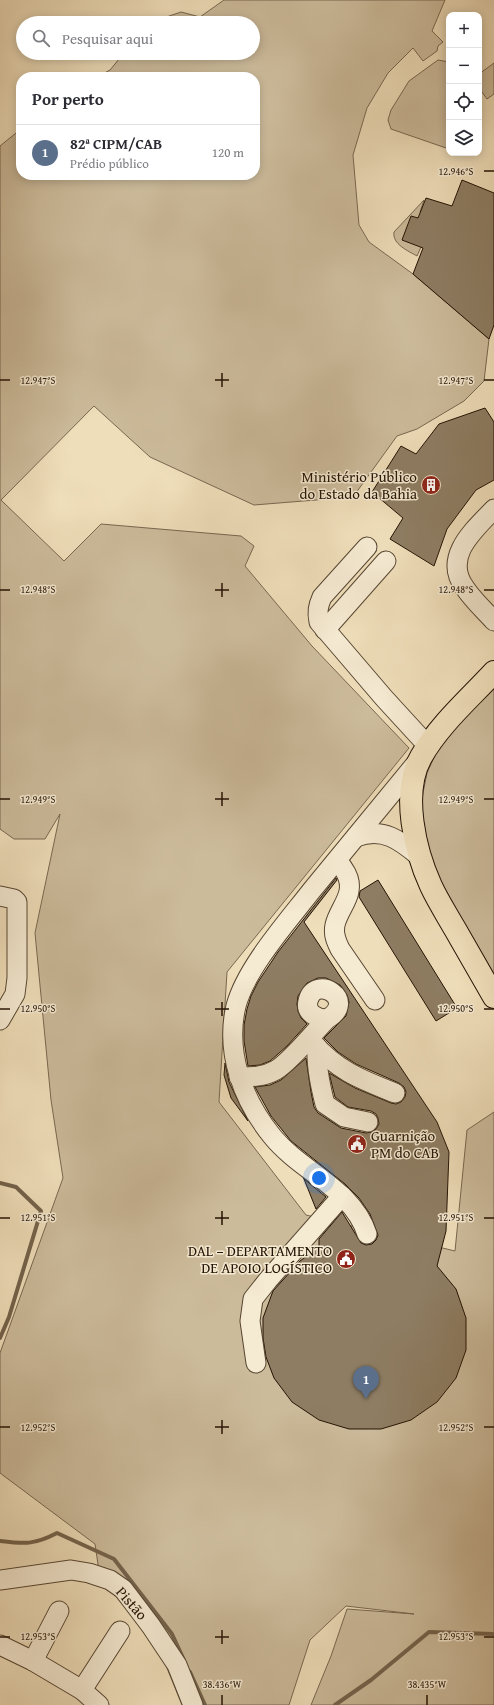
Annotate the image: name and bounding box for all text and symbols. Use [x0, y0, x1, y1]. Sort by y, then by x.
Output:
map controls [446, 12, 482, 156]
button: + [446, 12, 482, 48]
search box [16, 16, 260, 60]
icon: search [30, 27, 52, 49]
text: Pesquisar aqui [62, 28, 153, 49]
button: − [446, 48, 482, 84]
button: locate [446, 84, 482, 120]
text: Por perto [32, 86, 104, 111]
button: layers [446, 120, 482, 156]
text: 82ª CIPM/CAB [70, 133, 162, 154]
text: 1 [42, 143, 48, 162]
text: 120 m [212, 143, 244, 162]
text: Prédio público [70, 154, 149, 173]
text: 12.946°S [439, 164, 474, 179]
text: 12.947°S [21, 373, 56, 388]
text: 12.947°S [439, 373, 474, 388]
place label: Ministério Público do Estado da Bahia [299, 466, 417, 504]
building icon: Ministério Público do Estado da Bahia [420, 474, 442, 496]
text: 12.948°S [21, 582, 56, 597]
text: 12.948°S [439, 582, 474, 597]
text: 12.949°S [21, 792, 56, 807]
text: 12.949°S [439, 792, 474, 807]
text: 12.950°S [21, 1001, 56, 1016]
text: 12.950°S [439, 1001, 474, 1016]
place label: Guarnição PM do CAB [371, 1125, 439, 1163]
public building icon: Guarnição PM do CAB [346, 1133, 368, 1155]
your location [309, 1168, 329, 1188]
text: 12.951°S [21, 1210, 56, 1225]
text: 12.951°S [439, 1210, 474, 1225]
place label: DAL – DEPARTAMENTO DE APOIO LOGÍSTICO [188, 1240, 332, 1278]
public building icon: DAL – DEPARTAMENTO DE APOIO LOGÍSTICO [335, 1248, 357, 1270]
pin: 1 [353, 1366, 379, 1399]
text: 12.952°S [21, 1420, 56, 1435]
text: 12.952°S [439, 1420, 474, 1435]
street label: Pistão [112, 1582, 153, 1625]
text: 12.953°S [21, 1629, 56, 1644]
text: 12.953°S [439, 1629, 474, 1644]
text: 38.436°W [203, 1677, 242, 1692]
text: 38.435°W [408, 1677, 447, 1692]

